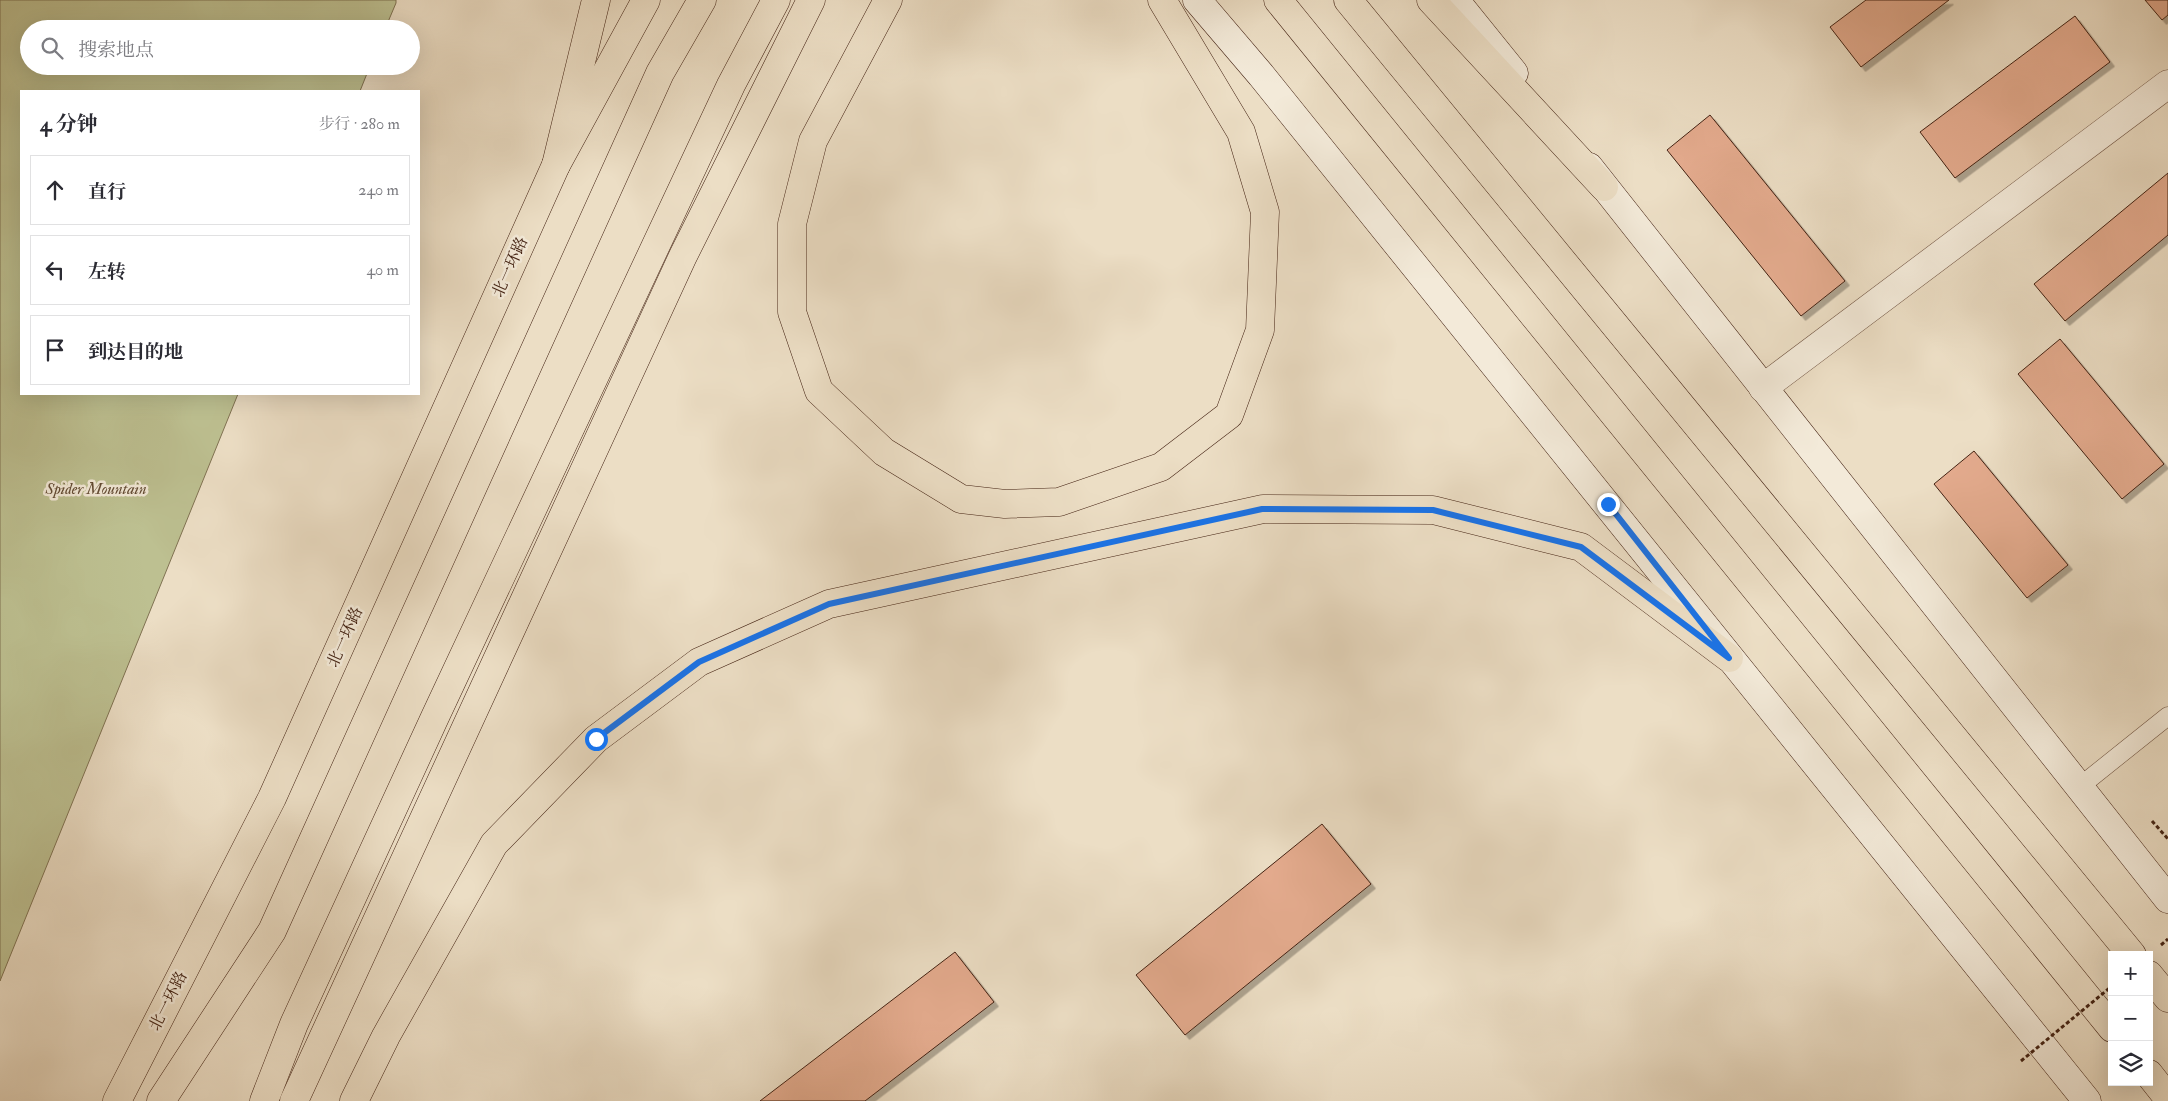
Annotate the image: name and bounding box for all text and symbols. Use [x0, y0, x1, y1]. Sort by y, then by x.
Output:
search box [20, 20, 420, 75]
icon: search [38, 34, 66, 62]
text: 搜索地点 [78, 38, 154, 62]
text: 4 分钟 [40, 111, 98, 138]
text: 步行 · 280 m [319, 114, 400, 134]
icon: ahead [41, 176, 69, 204]
text: 直行 [88, 180, 126, 204]
text: 240 m [358, 180, 399, 200]
street label: 北一环路 [488, 234, 532, 300]
icon: left [41, 256, 69, 284]
text: 左转 [88, 260, 126, 284]
text: 40 m [366, 260, 399, 280]
icon: arrive [41, 336, 69, 364]
text: 到达目的地 [88, 340, 183, 364]
park label: Spider Mountain [44, 479, 147, 499]
route end [1597, 493, 1620, 516]
street label: 北一环路 [323, 604, 367, 670]
route start [585, 728, 608, 751]
map controls [2108, 951, 2153, 1086]
button: + [2108, 951, 2153, 996]
street label: 北一环路 [145, 968, 191, 1034]
button: − [2108, 996, 2153, 1041]
button: layers [2108, 1041, 2153, 1086]

